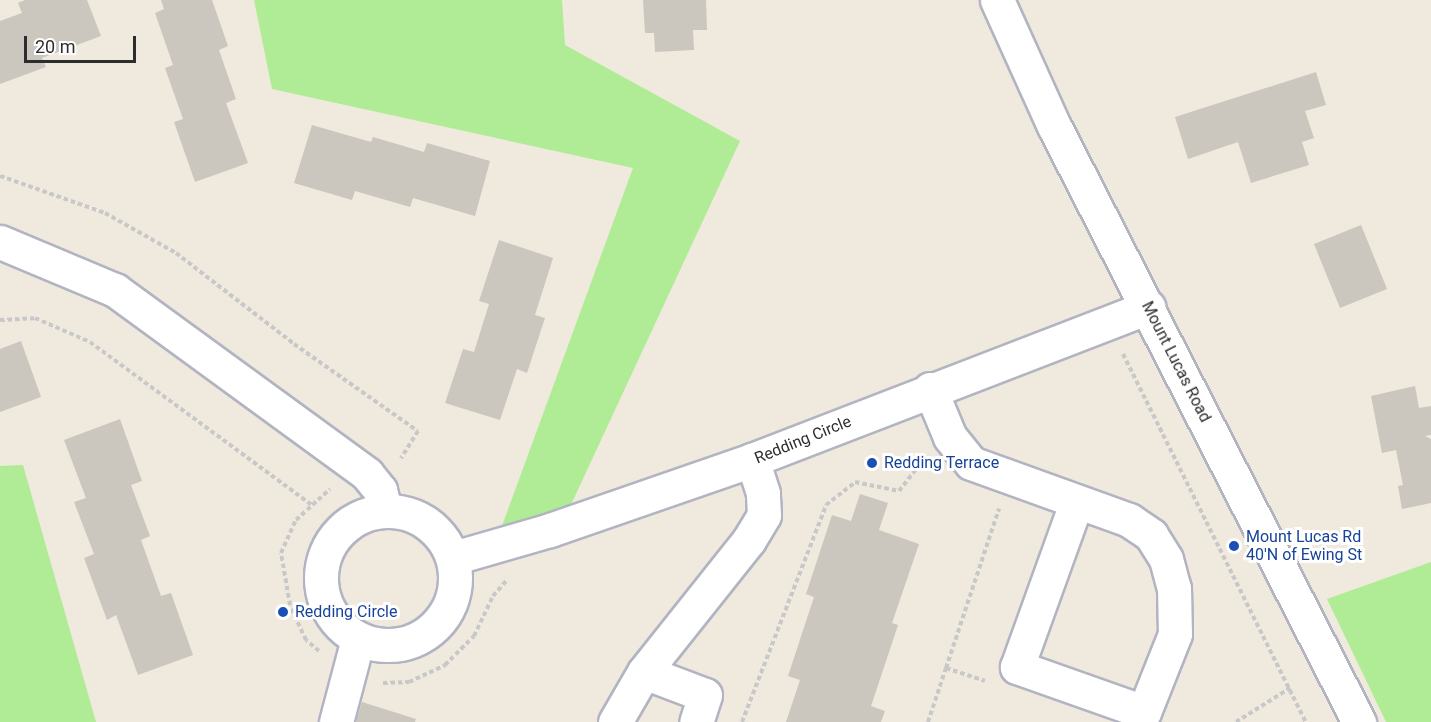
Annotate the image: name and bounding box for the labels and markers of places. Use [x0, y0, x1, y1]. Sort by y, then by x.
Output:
place label: Redding Terrace [884, 453, 999, 473]
marker: Redding Terrace [865, 456, 879, 470]
place label: Mount Lucas Rd 40'N of Ewing St [1246, 527, 1362, 565]
marker: Mount Lucas Rd 40'N of Ewing St [1227, 539, 1241, 553]
place label: Redding Circle [295, 602, 397, 622]
marker: Redding Circle [276, 605, 290, 619]

